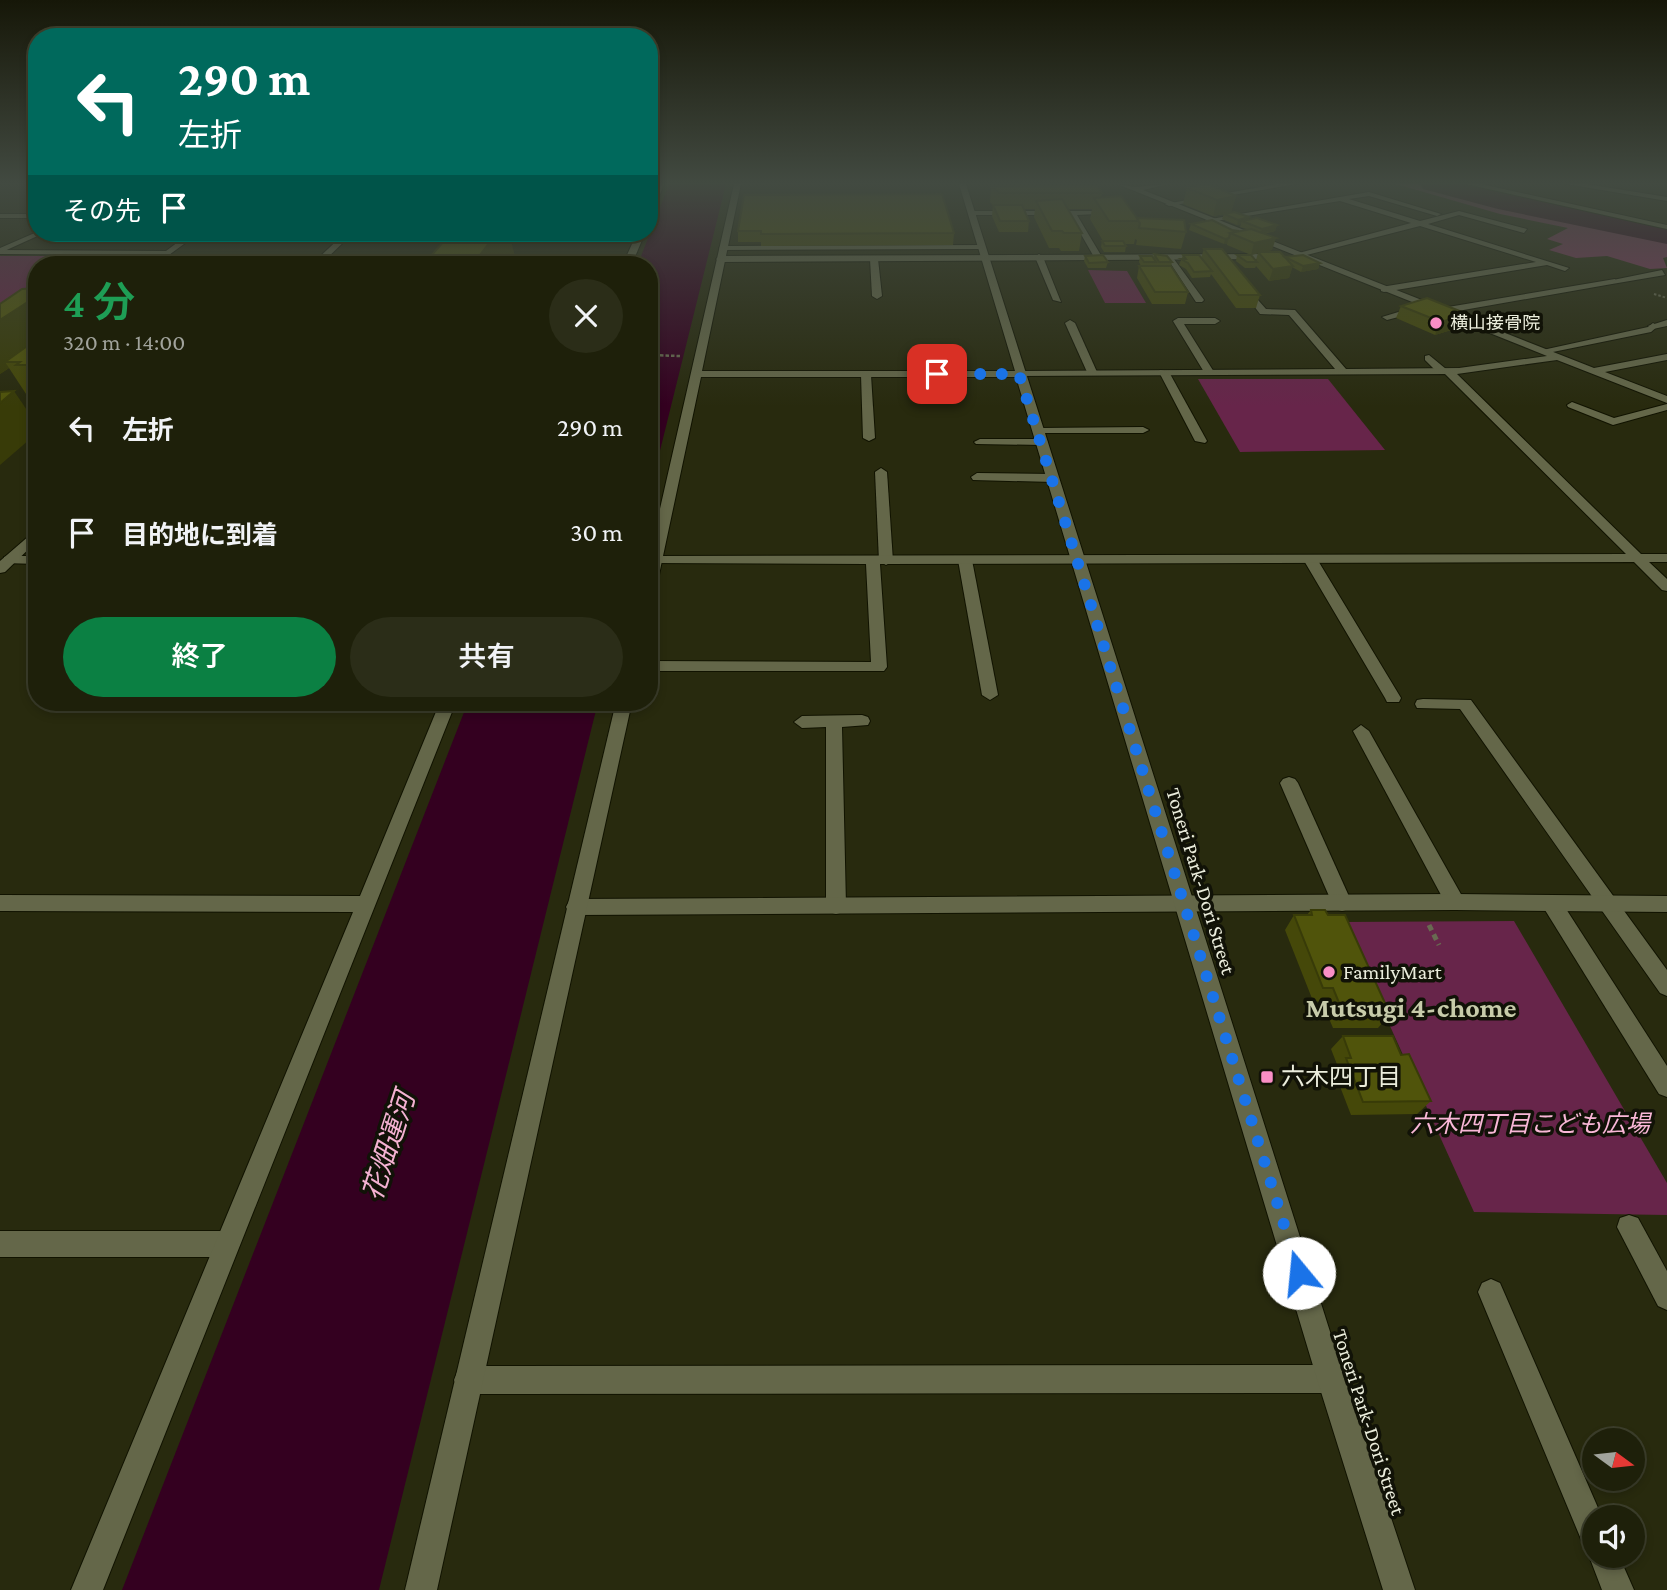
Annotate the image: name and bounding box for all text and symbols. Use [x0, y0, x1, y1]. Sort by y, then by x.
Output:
text: 290 m [178, 51, 310, 106]
icon: left [63, 56, 154, 147]
text: 左折 [178, 117, 242, 153]
icon: arrive [155, 189, 193, 227]
text: その先 [63, 197, 141, 226]
text: 4 分 [63, 279, 135, 326]
button: close [549, 279, 623, 353]
place label: 横山接骨院 [1450, 313, 1540, 333]
marker: 横山接骨院 [1428, 315, 1444, 331]
text: 320 m · 14:00 [63, 329, 185, 355]
pin [907, 344, 967, 404]
icon: arrive [918, 355, 956, 393]
icon: left [63, 409, 101, 447]
text: 290 m [557, 413, 623, 442]
text: 左折 [122, 416, 174, 445]
icon: arrive [63, 514, 101, 552]
text: 30 m [570, 518, 623, 547]
text: 目的地に到着 [122, 521, 278, 550]
button: 終了 [63, 617, 336, 697]
button: 共有 [350, 617, 623, 697]
street label: Toneri Park-Dori Street [1161, 785, 1241, 978]
place label: FamilyMart [1343, 960, 1443, 984]
marker: FamilyMart [1321, 964, 1337, 980]
district label: Mutsugi 4-chome [1305, 992, 1517, 1023]
place label: 六木四丁目 [1281, 1063, 1401, 1090]
marker: 六木四丁目 [1259, 1069, 1275, 1085]
water label: 花畑運河 [356, 1083, 422, 1204]
park label: 六木四丁目こども広場 [1410, 1110, 1653, 1137]
position arrow [1262, 1236, 1336, 1310]
street label: Toneri Park-Dori Street [1328, 1326, 1411, 1519]
north arrow [1582, 1428, 1645, 1491]
map controls [1582, 1428, 1645, 1568]
button: sound [1582, 1505, 1645, 1568]

